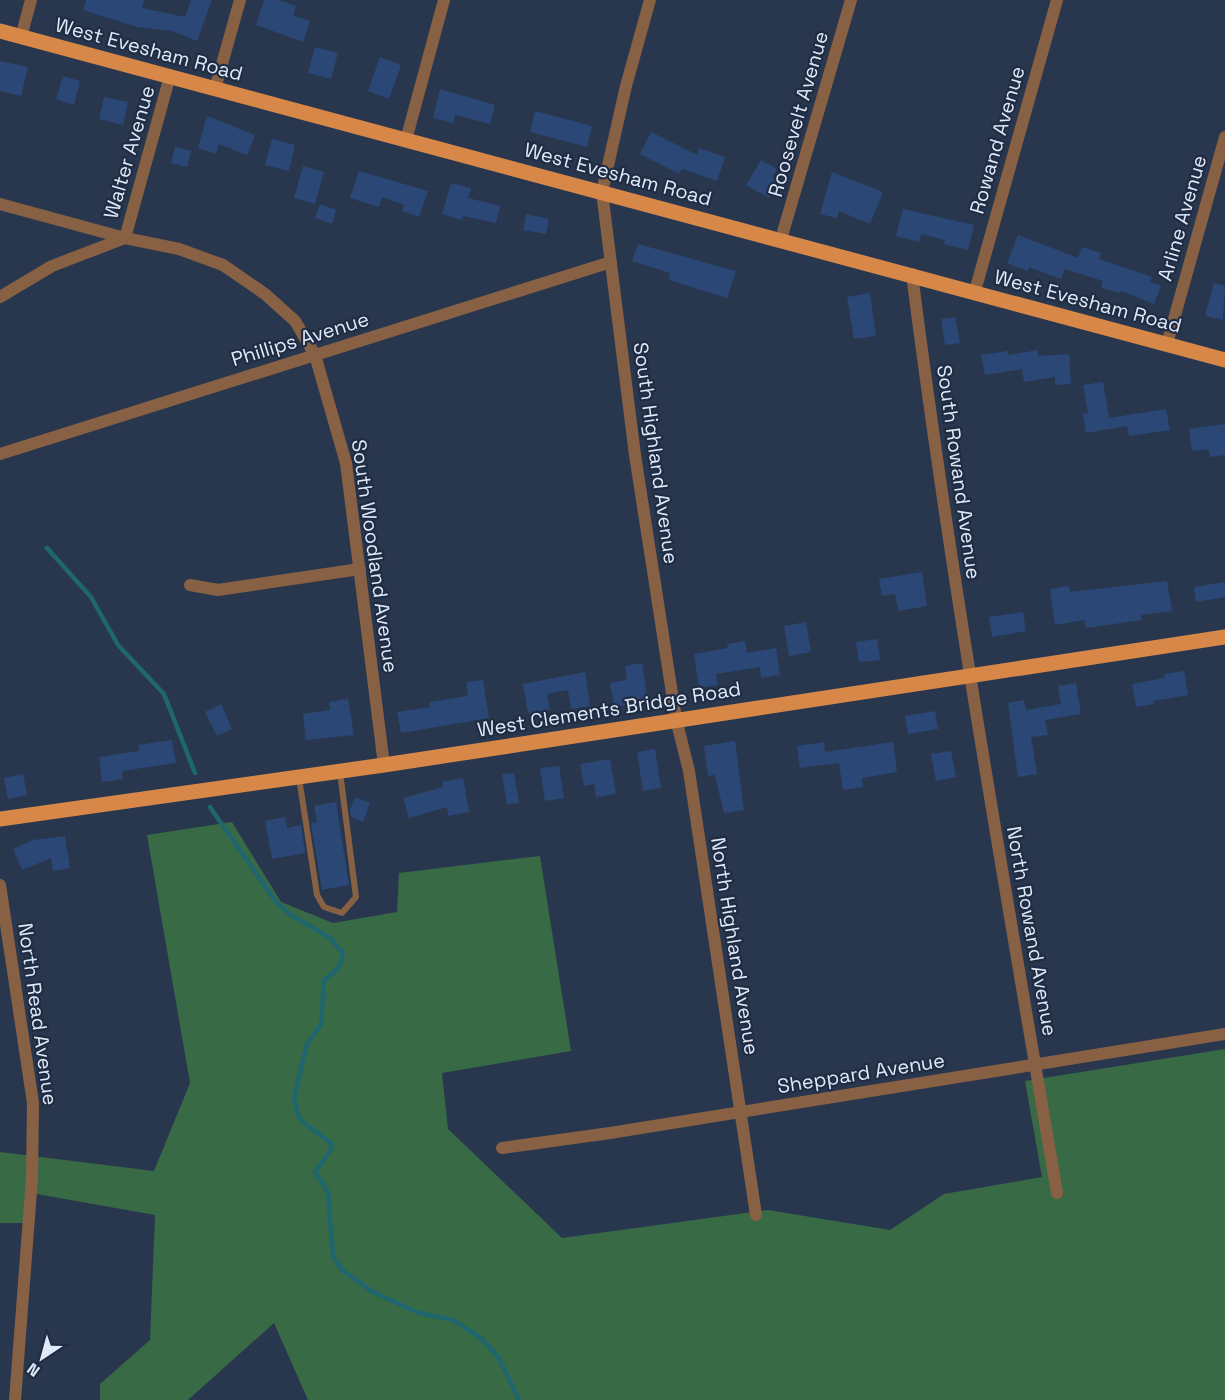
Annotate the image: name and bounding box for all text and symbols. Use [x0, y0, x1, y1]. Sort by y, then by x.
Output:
street label: West Evesham Road [52, 11, 246, 87]
street label: Roosevelt Avenue [762, 28, 834, 200]
street label: Rowand Avenue [963, 63, 1031, 217]
street label: Walter Avenue [98, 82, 160, 222]
street label: West Evesham Road [521, 136, 715, 212]
street label: Arline Avenue [1152, 152, 1212, 284]
street label: West Evesham Road [991, 263, 1185, 339]
street label: Phillips Avenue [228, 306, 372, 372]
street label: South Highland Avenue [628, 340, 684, 566]
street label: South Rowand Avenue [931, 363, 987, 581]
street label: South Woodland Avenue [346, 438, 404, 674]
street label: West Clements Bridge Road [475, 675, 743, 743]
street label: North Rowand Avenue [1001, 824, 1063, 1038]
street label: North Highland Avenue [705, 835, 765, 1057]
street label: North Read Avenue [12, 921, 64, 1107]
street label: Sheppard Avenue [775, 1047, 947, 1099]
north arrow [12, 1328, 72, 1388]
text: N [23, 1358, 44, 1381]

